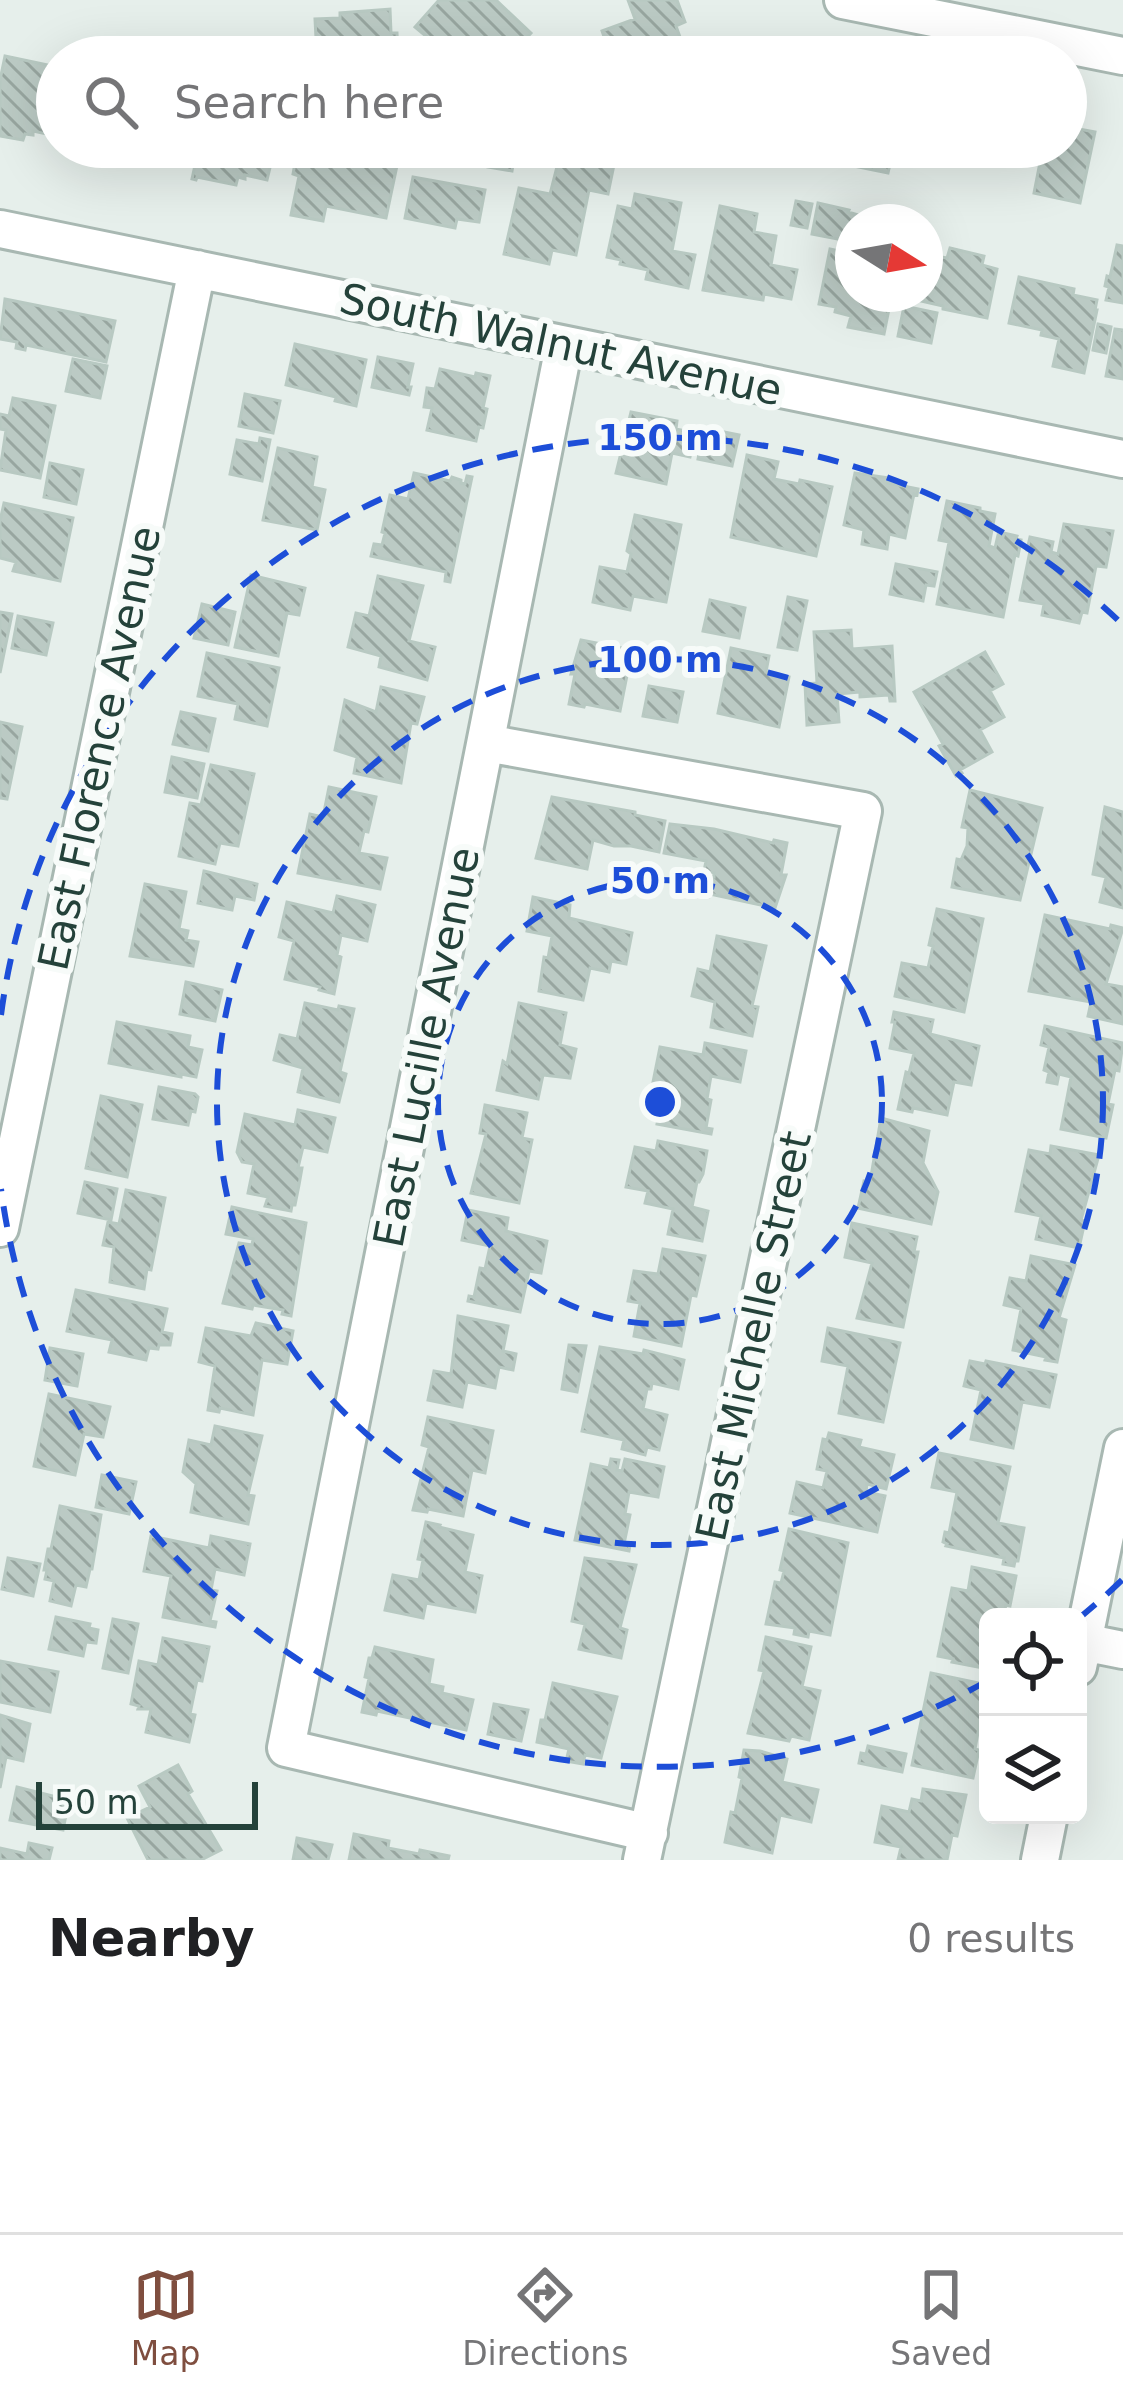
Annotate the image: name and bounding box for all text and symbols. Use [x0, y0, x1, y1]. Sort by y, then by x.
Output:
search box [36, 36, 1087, 168]
icon: search [78, 69, 144, 135]
text: Search here [174, 76, 444, 129]
north arrow [835, 204, 943, 312]
street label: South Walnut Avenue [335, 274, 786, 415]
text: 150 m [597, 417, 723, 458]
street label: East Florence Avenue [28, 522, 171, 975]
text: 100 m [597, 639, 723, 680]
street label: East Lucille Avenue [364, 843, 489, 1251]
text: 50 m [610, 860, 710, 901]
centre of rings [639, 1081, 681, 1123]
street label: East Michelle Street [686, 1127, 821, 1545]
map controls [979, 1608, 1087, 1824]
button: locate [979, 1608, 1087, 1716]
button: layers [979, 1716, 1087, 1824]
scale bar [36, 1776, 258, 1829]
text: 50 m [54, 1783, 139, 1822]
text: Nearby [48, 1909, 255, 1968]
text: 0 results [907, 1916, 1075, 1961]
tab: Map [131, 2262, 201, 2373]
tab: Directions [462, 2262, 628, 2373]
tab: Saved [890, 2262, 992, 2373]

